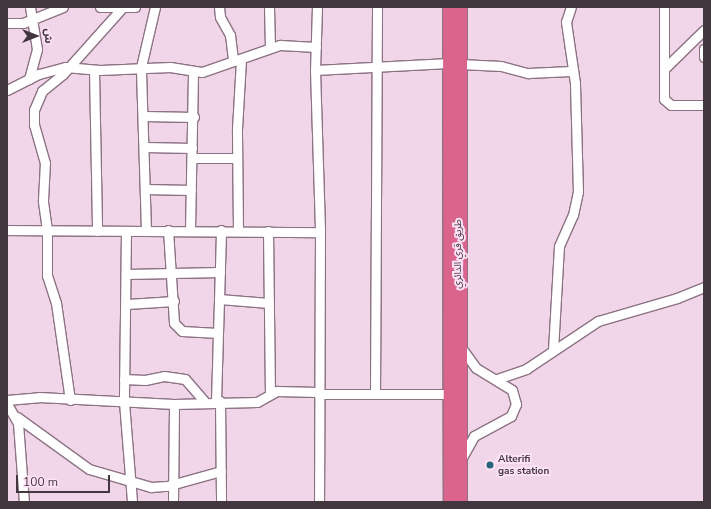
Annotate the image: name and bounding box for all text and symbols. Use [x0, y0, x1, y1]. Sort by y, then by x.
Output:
north arrow [16, 16, 56, 56]
text: ش [41, 28, 56, 44]
street label: طريق قري الدائري [453, 219, 465, 289]
place label: Alterifi gas station [498, 453, 549, 476]
marker: Alterifi gas station [485, 460, 495, 470]
scale bar [18, 467, 112, 493]
text: 100 m [23, 474, 58, 490]

